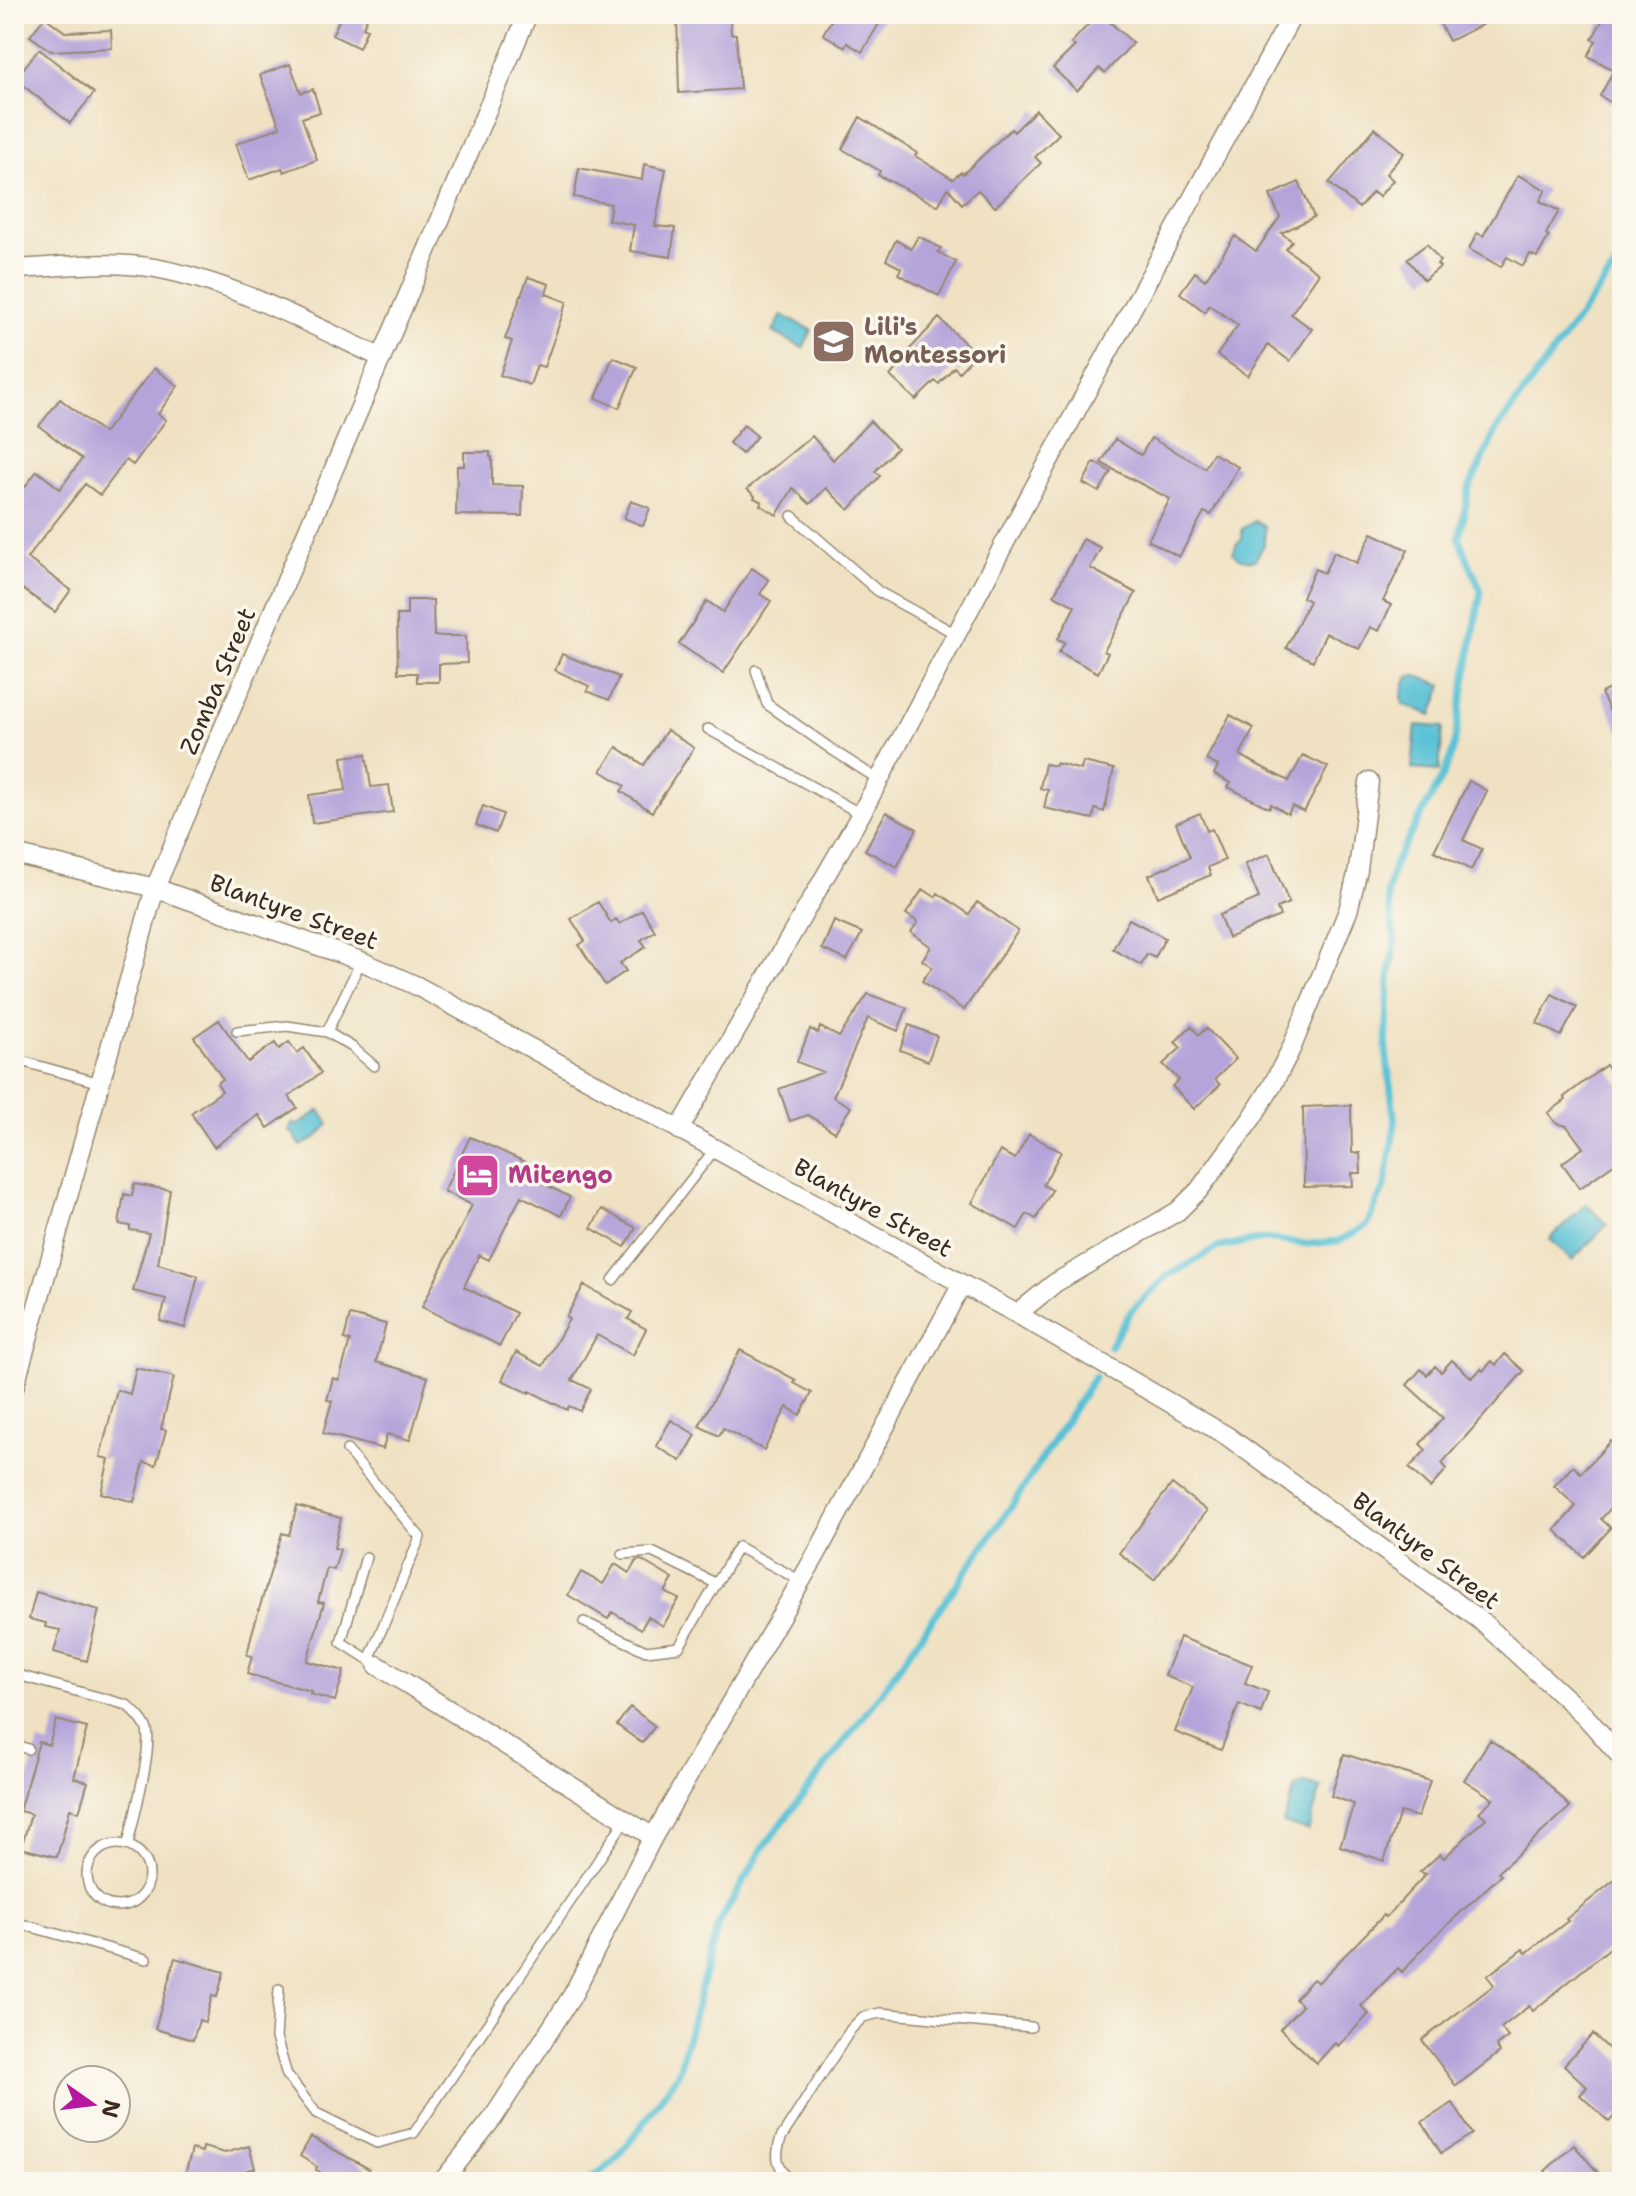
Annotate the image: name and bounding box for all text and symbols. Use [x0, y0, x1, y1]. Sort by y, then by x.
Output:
place label: Lili's Montessori [864, 311, 1006, 371]
school or university icon: Lili's Montessori [809, 317, 857, 365]
street label: Zomba Street [173, 603, 263, 759]
street label: Blantyre Street [205, 867, 383, 957]
hotel icon: Mitengo [453, 1151, 501, 1199]
street label: Blantyre Street [788, 1151, 958, 1265]
place label: Mitengo [508, 1159, 613, 1191]
street label: Blantyre Street [1346, 1485, 1506, 1617]
north arrow [52, 2064, 132, 2144]
text: N [95, 2097, 127, 2121]

